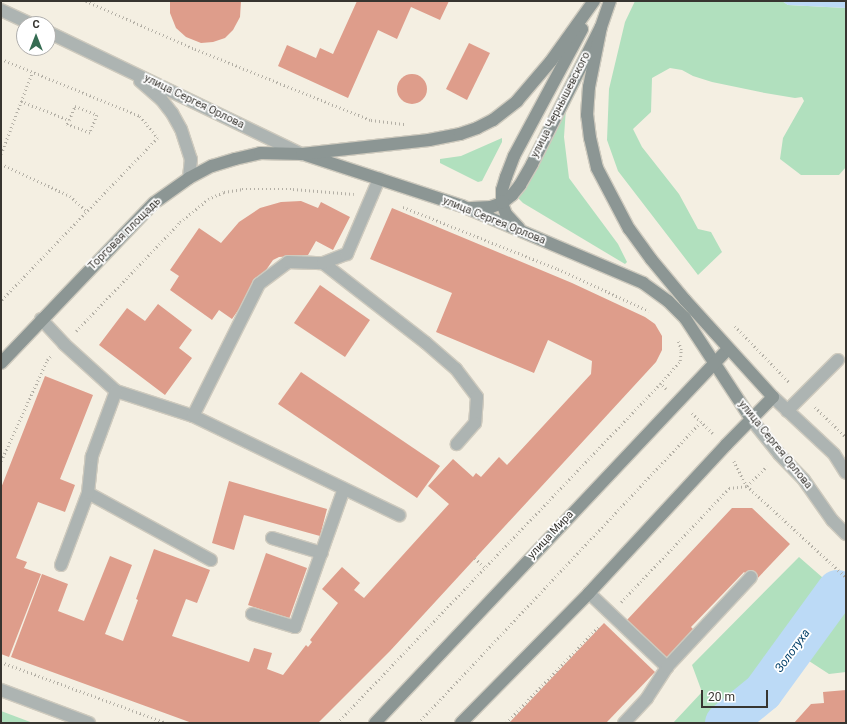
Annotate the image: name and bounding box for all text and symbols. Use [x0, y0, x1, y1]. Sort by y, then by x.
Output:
north arrow [16, 16, 56, 56]
text: С [32, 18, 40, 31]
street label: улица Чернышевского [529, 50, 593, 160]
street label: улица Сергея Орлова [142, 72, 246, 132]
street label: улица Сергея Орлова [441, 194, 547, 248]
street label: Торговая площадь [86, 195, 164, 273]
street label: улица Сергея Орлова [735, 398, 815, 492]
street label: улица Мира [525, 508, 577, 562]
water label: Золотуха [772, 627, 814, 675]
scale bar [703, 682, 770, 708]
text: 20 m [708, 690, 735, 704]

